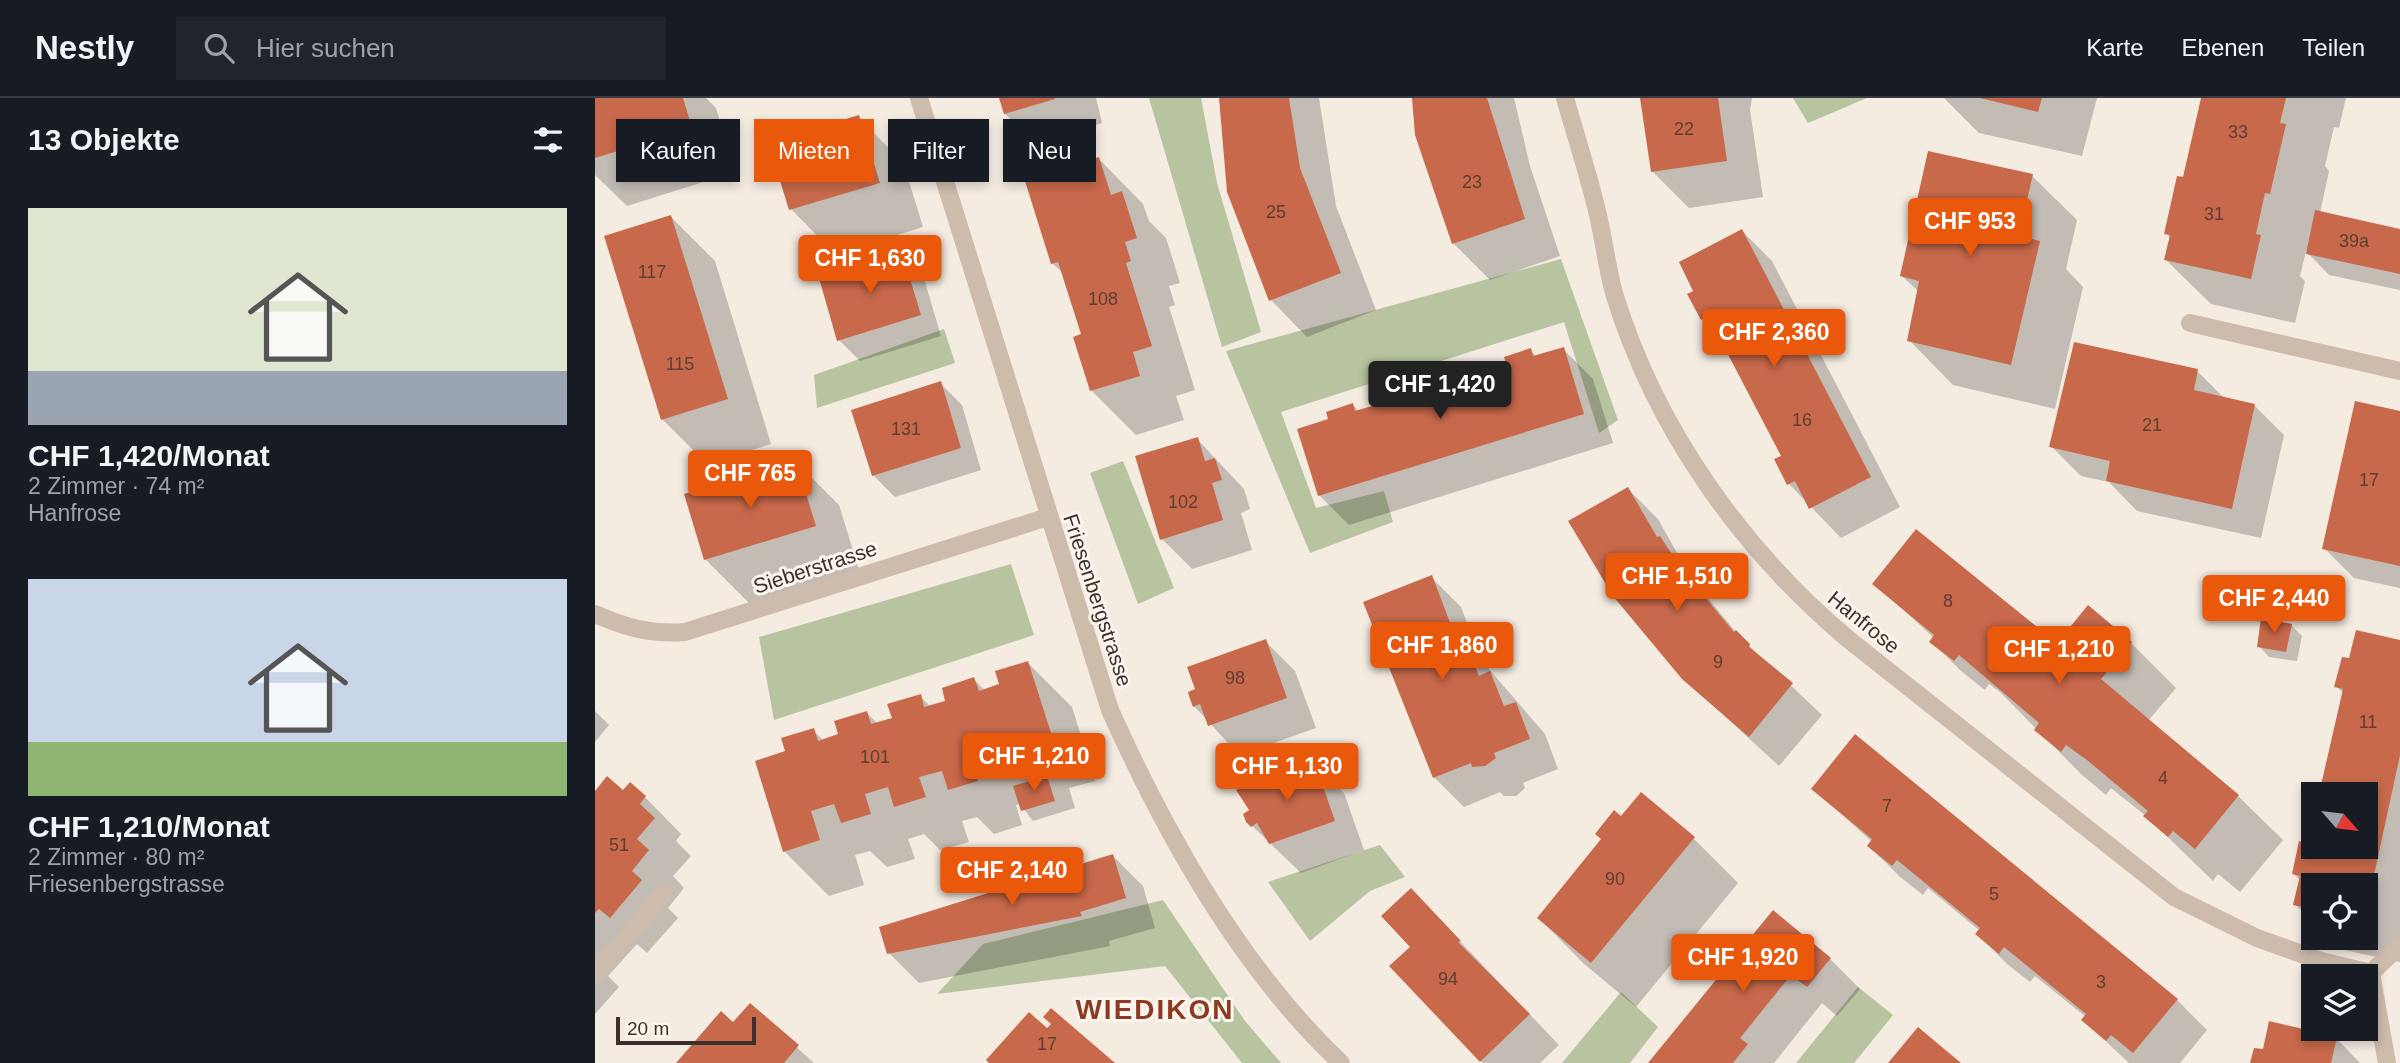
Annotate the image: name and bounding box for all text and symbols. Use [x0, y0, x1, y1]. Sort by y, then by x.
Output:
search box [176, 17, 666, 80]
text: Nestly [35, 29, 134, 66]
icon: search [200, 29, 238, 67]
text: Hier suchen [256, 33, 395, 63]
text: Karte [2086, 34, 2144, 61]
text: Ebenen [2182, 34, 2264, 61]
text: Teilen [2302, 34, 2365, 61]
chip: Kaufen [616, 119, 740, 182]
chip: Mieten [754, 119, 874, 182]
chip: Filter [888, 119, 989, 182]
chip: Neu [1003, 119, 1096, 182]
house number: 22 [1674, 119, 1694, 139]
icon: filters [529, 121, 567, 159]
house number: 33 [2228, 122, 2248, 142]
text: 13 Objekte [28, 123, 180, 156]
house number: 23 [1462, 172, 1482, 192]
pin: CHF 953 [1905, 198, 2035, 258]
house number: 25 [1266, 202, 1286, 222]
house number: 31 [2204, 204, 2224, 224]
text: CHF 953 [1924, 208, 2016, 234]
house number: 39a [2339, 231, 2370, 251]
pin: CHF 1,630 [790, 236, 950, 295]
text: CHF 1,630 [814, 245, 926, 271]
icon: home [235, 254, 361, 380]
house number: 117 [638, 262, 666, 282]
house number: 108 [1088, 289, 1118, 309]
pin: CHF 2,360 [1694, 310, 1854, 369]
text: CHF 2,360 [1718, 319, 1830, 345]
house number: 115 [666, 354, 694, 374]
pin: CHF 1,420 [1360, 362, 1520, 421]
text: CHF 1,420 [1384, 371, 1496, 397]
house number: 16 [1792, 410, 1812, 430]
house number: 21 [2142, 415, 2162, 435]
house number: 131 [891, 419, 921, 439]
text: CHF 1,420/Monat [28, 439, 270, 472]
pin: CHF 765 [685, 450, 815, 510]
text: CHF 765 [704, 460, 796, 486]
house number: 17 [2359, 470, 2379, 490]
text: 2 Zimmer · 74 m² [28, 473, 204, 499]
house number: 102 [1168, 492, 1198, 512]
text: Hanfrose [28, 500, 121, 526]
street label: Friesenbergstrasse [1059, 511, 1137, 689]
street label: Sieberstrasse [750, 536, 880, 598]
pin: CHF 1,510 [1597, 554, 1757, 613]
text: CHF 1,510 [1621, 563, 1733, 589]
pin: CHF 2,440 [2194, 575, 2354, 635]
text: CHF 2,440 [2218, 585, 2330, 611]
street label: Hanfrose [1824, 586, 1904, 658]
house number: 8 [1943, 591, 1953, 611]
pin: CHF 1,860 [1362, 622, 1522, 682]
icon: home [235, 625, 361, 751]
pin: CHF 1,210 [1979, 626, 2139, 686]
text: CHF 1,860 [1386, 632, 1498, 658]
text: CHF 1,210 [2003, 636, 2115, 662]
house number: 9 [1713, 652, 1723, 672]
house number: 98 [1225, 668, 1245, 688]
house number: 11 [2359, 712, 2377, 732]
pin: CHF 1,210 [954, 734, 1114, 793]
text: CHF 1,210 [978, 743, 1090, 769]
pin: CHF 1,130 [1207, 744, 1367, 803]
house number: 101 [860, 747, 890, 767]
text: CHF 1,130 [1231, 753, 1343, 779]
house number: 4 [2158, 768, 2168, 788]
north arrow [2301, 782, 2378, 859]
map controls [2301, 782, 2378, 1041]
house number: 7 [1882, 796, 1892, 816]
text: CHF 1,210/Monat [28, 810, 270, 843]
house number: 51 [609, 835, 629, 855]
text: 2 Zimmer · 80 m² [28, 844, 204, 870]
pin: CHF 2,140 [932, 848, 1092, 907]
text: CHF 2,140 [956, 857, 1068, 883]
house number: 90 [1605, 869, 1625, 889]
text: Friesenbergstrasse [28, 871, 225, 897]
button: locate [2301, 873, 2378, 950]
house number: 5 [1989, 884, 1999, 904]
pin: CHF 1,920 [1663, 934, 1823, 994]
text: CHF 1,920 [1687, 944, 1799, 970]
button: layers [2301, 964, 2378, 1041]
house number: 94 [1438, 969, 1458, 989]
house number: 3 [2096, 972, 2106, 992]
district label: WIEDIKON [1075, 994, 1235, 1025]
scale bar [616, 1014, 756, 1046]
text: 20 m [627, 1018, 669, 1039]
house number: 17 [1037, 1034, 1057, 1054]

